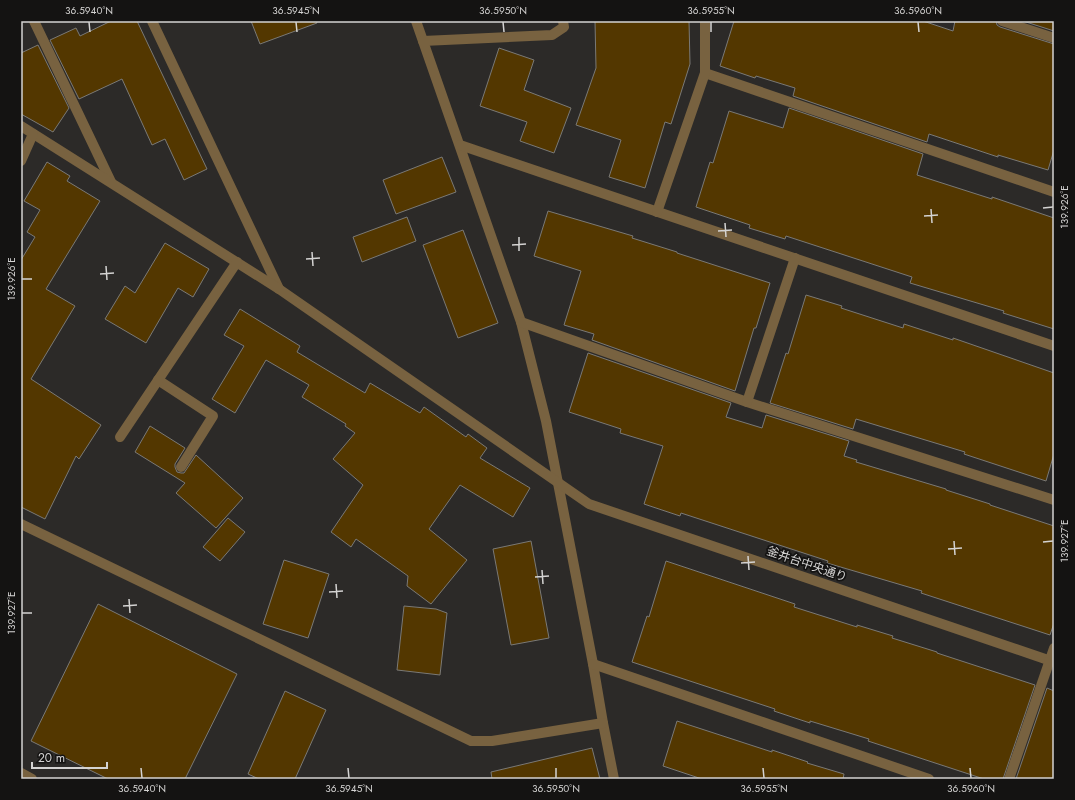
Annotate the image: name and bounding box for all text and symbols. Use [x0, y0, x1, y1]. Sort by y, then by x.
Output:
text: 36.5940°N [65, 3, 113, 18]
text: 36.5945°N [272, 3, 320, 18]
text: 36.5950°N [479, 3, 527, 18]
text: 36.5955°N [687, 3, 735, 18]
text: 36.5960°N [894, 3, 942, 18]
text: 139.926°E [1057, 185, 1072, 229]
text: 139.926°E [4, 257, 19, 301]
text: 139.927°E [1057, 520, 1072, 563]
street label: 釜井台中央通り [764, 542, 850, 586]
text: 139.927°E [4, 592, 19, 635]
scale bar [32, 744, 107, 770]
text: 20 m [38, 749, 65, 767]
text: 36.5940°N [118, 781, 166, 796]
text: 36.5945°N [325, 781, 373, 796]
text: 36.5950°N [532, 781, 580, 796]
text: 36.5955°N [740, 781, 788, 796]
text: 36.5960°N [947, 781, 995, 796]

